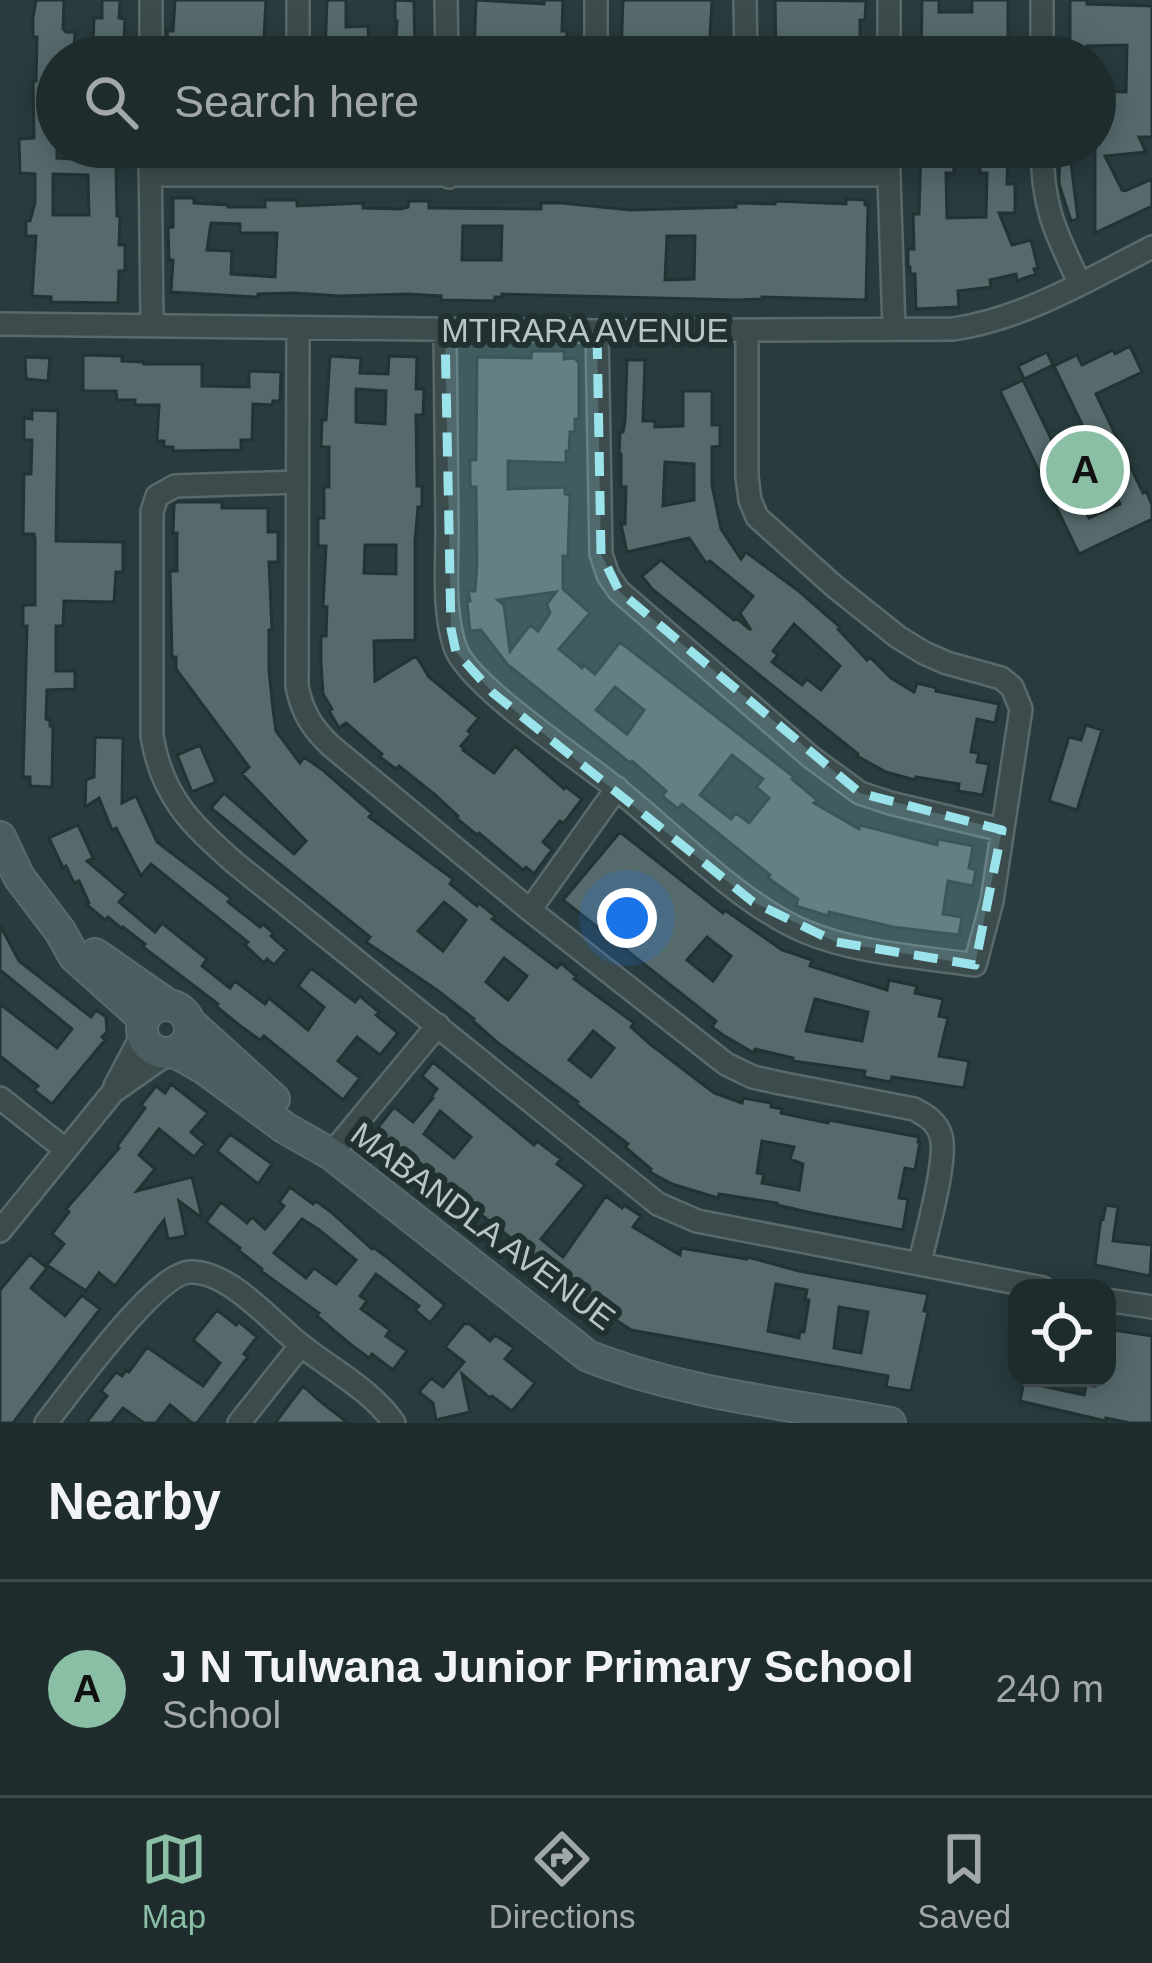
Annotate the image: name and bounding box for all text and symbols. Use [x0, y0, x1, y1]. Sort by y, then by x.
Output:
search box [36, 36, 1116, 168]
icon: search [78, 69, 144, 135]
text: Search here [174, 76, 419, 127]
street label: MTIRARA AVENUE [441, 312, 729, 349]
pin: A [1046, 425, 1124, 515]
your location [597, 888, 657, 948]
street label: MABANDLA AVENUE [344, 1115, 622, 1337]
map controls [1008, 1279, 1116, 1387]
button: locate [1008, 1279, 1116, 1387]
text: Nearby [48, 1473, 221, 1530]
text: J N Tulwana Junior Primary School [162, 1641, 914, 1692]
text: A [73, 1667, 101, 1710]
text: 240 m [996, 1667, 1104, 1710]
text: School [162, 1693, 281, 1736]
tab: Map [141, 1826, 207, 1936]
tab: Directions [489, 1826, 636, 1936]
tab: Saved [917, 1826, 1011, 1936]

